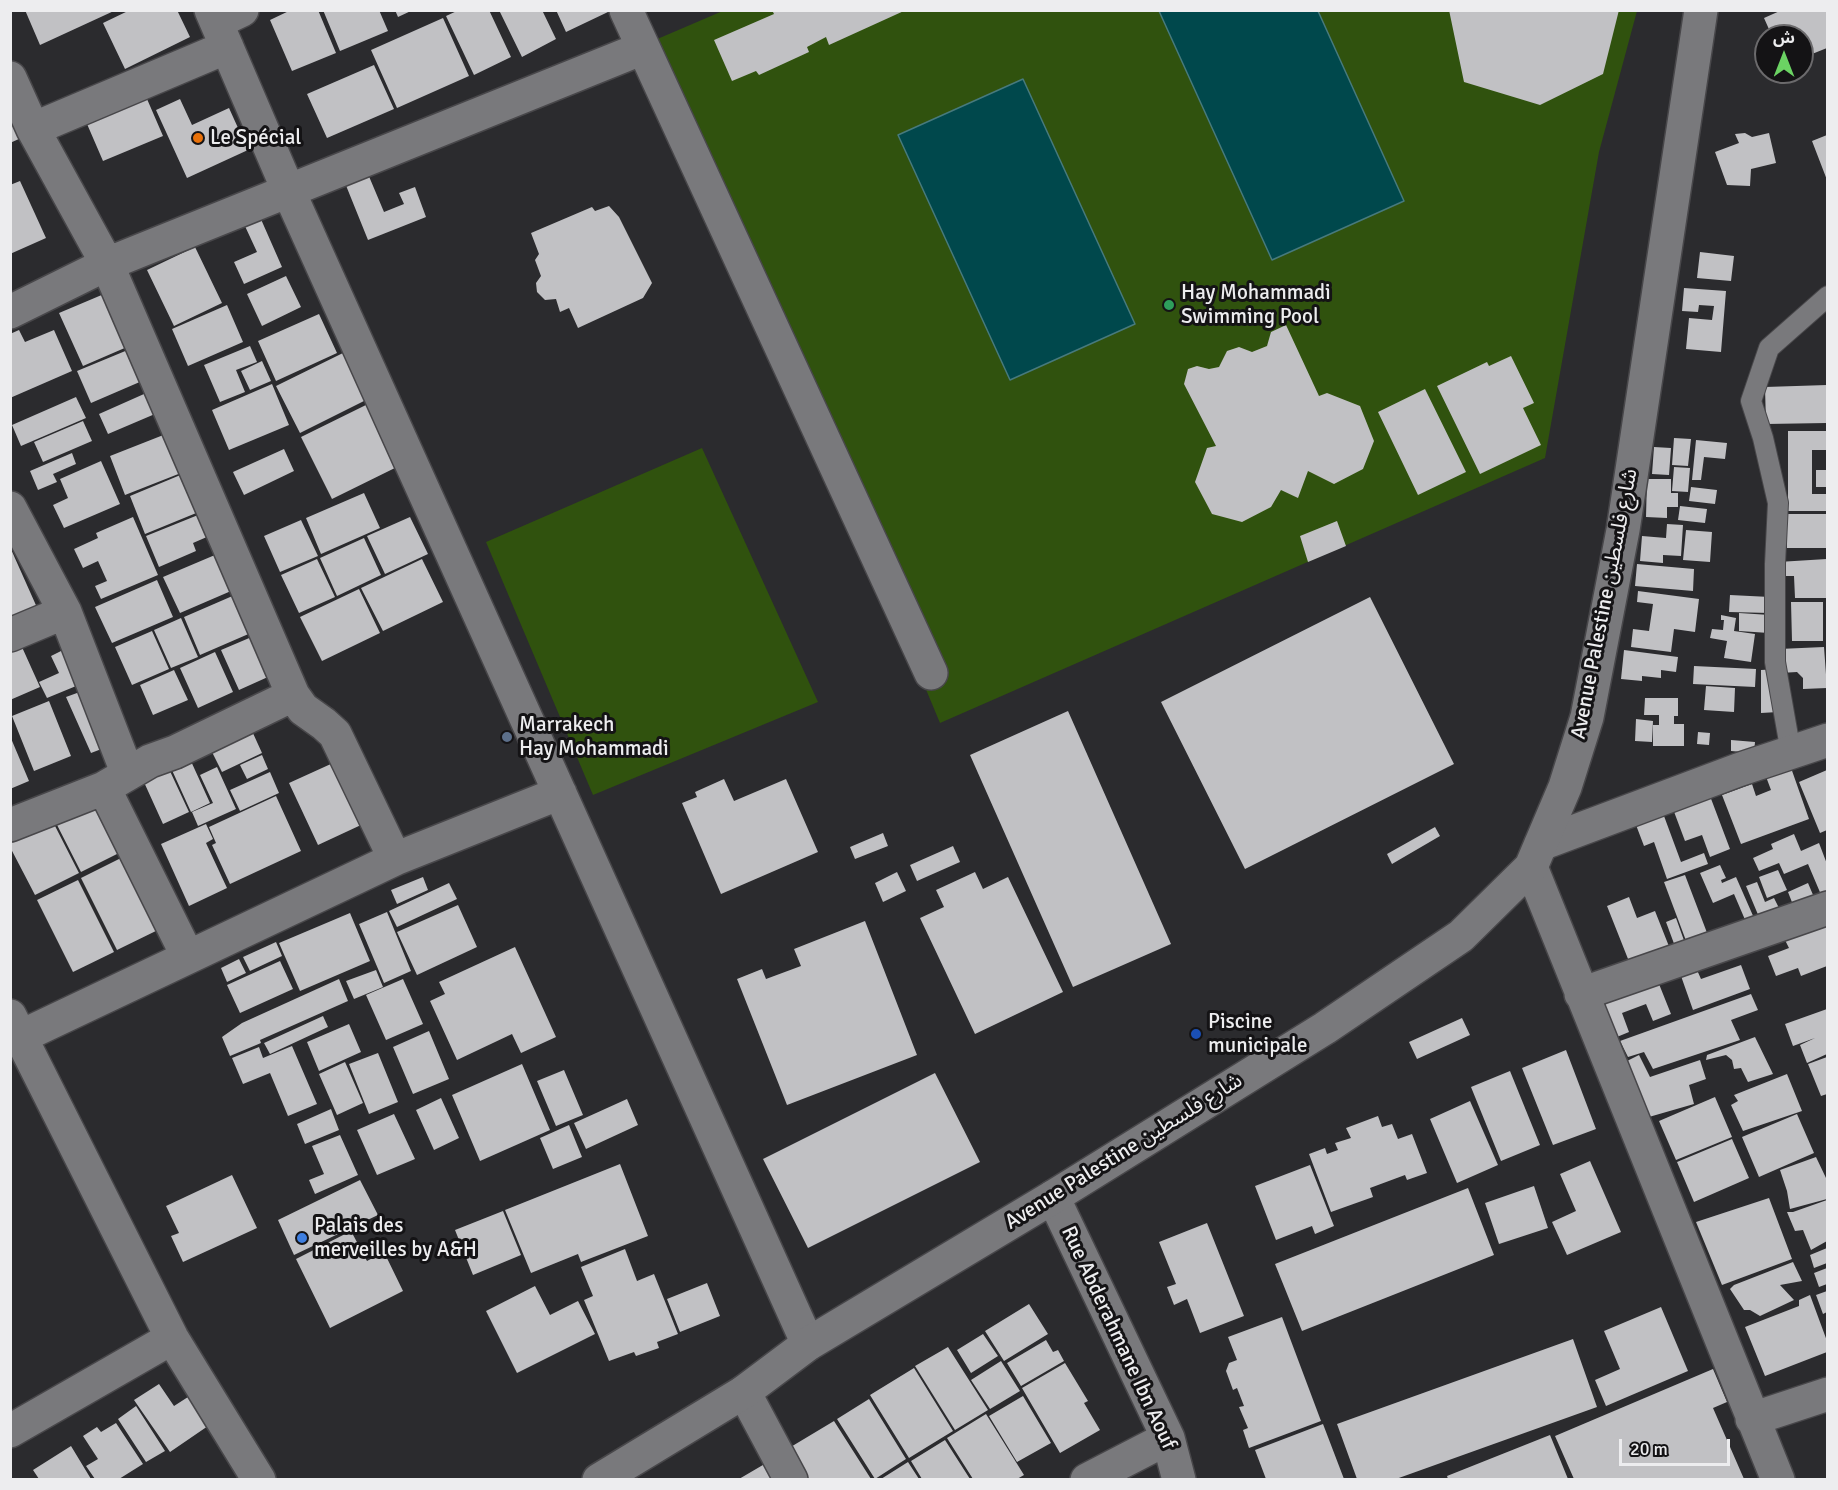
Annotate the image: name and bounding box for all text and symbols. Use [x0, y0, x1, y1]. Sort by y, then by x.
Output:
north arrow [1754, 24, 1814, 84]
text: ش [1773, 28, 1795, 48]
place label: Le Spécial [210, 125, 301, 151]
marker: Le Spécial [191, 131, 205, 145]
place label: Hay Mohammadi Swimming Pool [1181, 280, 1331, 330]
marker: Hay Mohammadi Swimming Pool [1162, 298, 1176, 312]
street label: Avenue Palestine شارع فلسطين [1566, 467, 1644, 741]
place label: Marrakech Hay Mohammadi [519, 712, 669, 762]
marker: Marrakech Hay Mohammadi [500, 730, 514, 744]
place label: Piscine municipale [1208, 1009, 1307, 1059]
marker: Piscine municipale [1189, 1027, 1203, 1041]
street label: Avenue Palestine شارع فلسطين [1001, 1068, 1247, 1236]
place label: Palais des merveilles by A&H [314, 1213, 477, 1263]
street label: Rue Abderahmane Ibn Aouf [1055, 1222, 1181, 1454]
marker: Palais des merveilles by A&H [295, 1231, 309, 1245]
scale bar [1622, 1427, 1733, 1465]
text: 20 m [1630, 1438, 1668, 1460]

